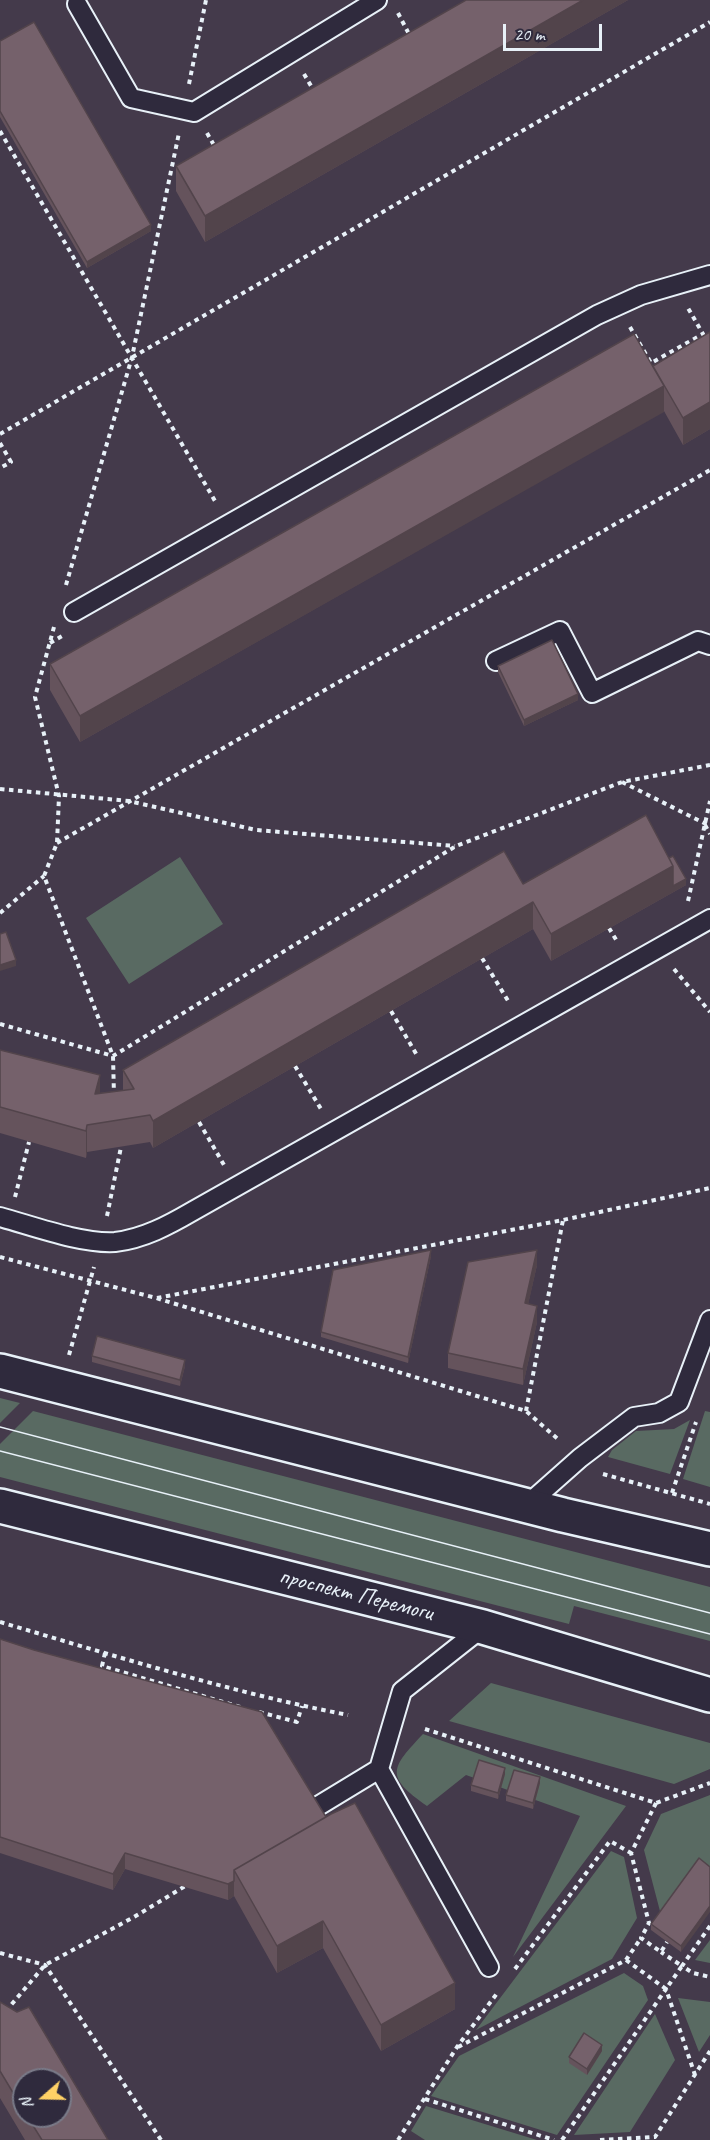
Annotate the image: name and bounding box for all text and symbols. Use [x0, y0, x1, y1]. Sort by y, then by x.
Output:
scale bar [506, 12, 605, 50]
text: 20 m [514, 23, 545, 45]
street label: проспект Перемоги [276, 1562, 436, 1628]
north arrow [12, 2068, 72, 2128]
text: N [16, 2095, 38, 2112]

